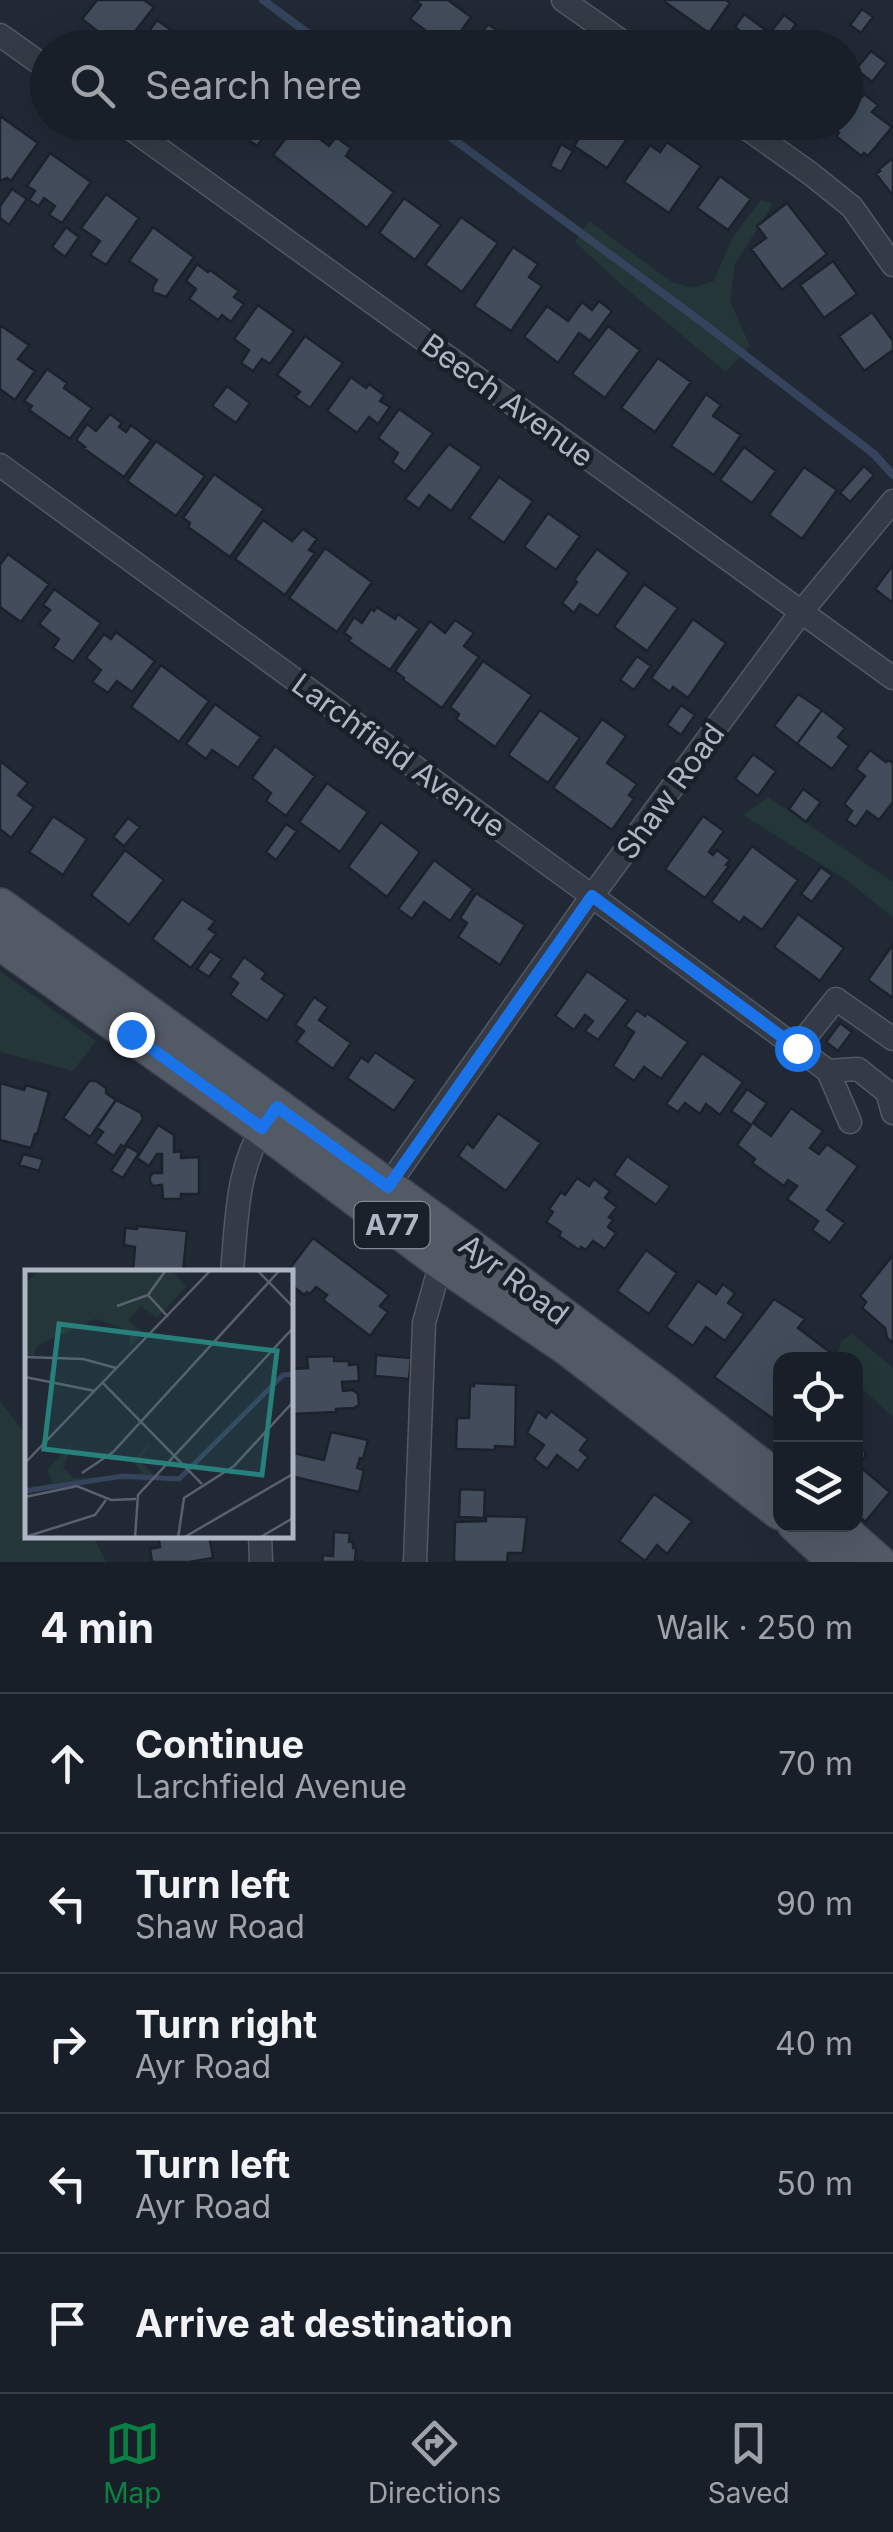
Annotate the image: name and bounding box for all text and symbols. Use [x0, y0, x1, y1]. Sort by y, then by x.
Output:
search box [30, 30, 863, 140]
icon: search [65, 58, 120, 113]
text: Search here [145, 62, 362, 108]
street label: Beech Avenue [415, 326, 601, 474]
street label: Larchfield Avenue [285, 666, 513, 844]
street label: Shaw Road [609, 716, 731, 866]
route end [109, 1012, 155, 1058]
route start [775, 1026, 821, 1072]
road number: A77 [354, 1202, 430, 1248]
street label: Ayr Road [452, 1226, 576, 1332]
inset map [25, 1270, 292, 1537]
map controls [773, 1352, 863, 1532]
button: locate [773, 1352, 863, 1442]
button: layers [773, 1442, 863, 1532]
text: 4 min [40, 1602, 154, 1653]
text: Walk · 250 m [656, 1608, 853, 1647]
text: Continue [135, 1721, 304, 1767]
icon: ahead [40, 1736, 95, 1791]
text: 70 m [778, 1744, 853, 1783]
text: Larchfield Avenue [135, 1767, 407, 1806]
text: Turn left [135, 1861, 290, 1907]
icon: left [40, 1876, 95, 1931]
text: 90 m [776, 1884, 853, 1923]
text: Shaw Road [135, 1907, 305, 1946]
text: Turn right [135, 2001, 317, 2047]
icon: right [40, 2016, 95, 2071]
text: 40 m [775, 2024, 853, 2063]
text: Ayr Road [135, 2047, 271, 2086]
text: Turn left [135, 2141, 290, 2187]
icon: left [40, 2156, 95, 2211]
text: 50 m [776, 2164, 853, 2203]
text: Ayr Road [135, 2187, 271, 2226]
icon: arrive [40, 2296, 95, 2351]
text: Arrive at destination [135, 2300, 513, 2346]
tab: Map [103, 2416, 161, 2510]
tab: Directions [368, 2416, 501, 2510]
tab: Saved [708, 2416, 790, 2510]

